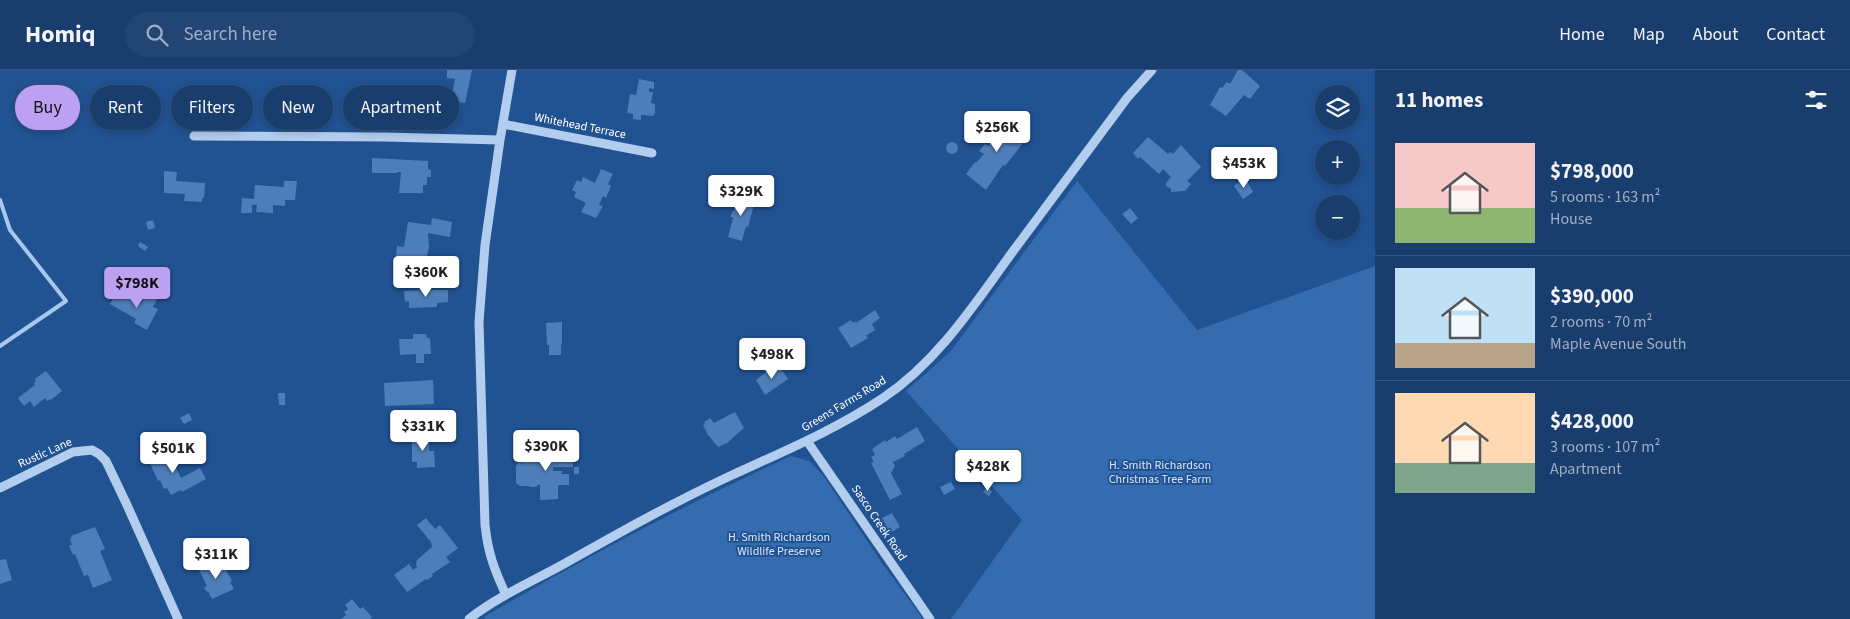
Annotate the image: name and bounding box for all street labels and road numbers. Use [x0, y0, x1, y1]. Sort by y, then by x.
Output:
street label: Whitehead Terrace [533, 109, 627, 143]
street label: Greens Farms Road [798, 372, 890, 436]
street label: Rustic Lane [15, 434, 75, 472]
street label: Sasco Creek Road [847, 482, 911, 564]

